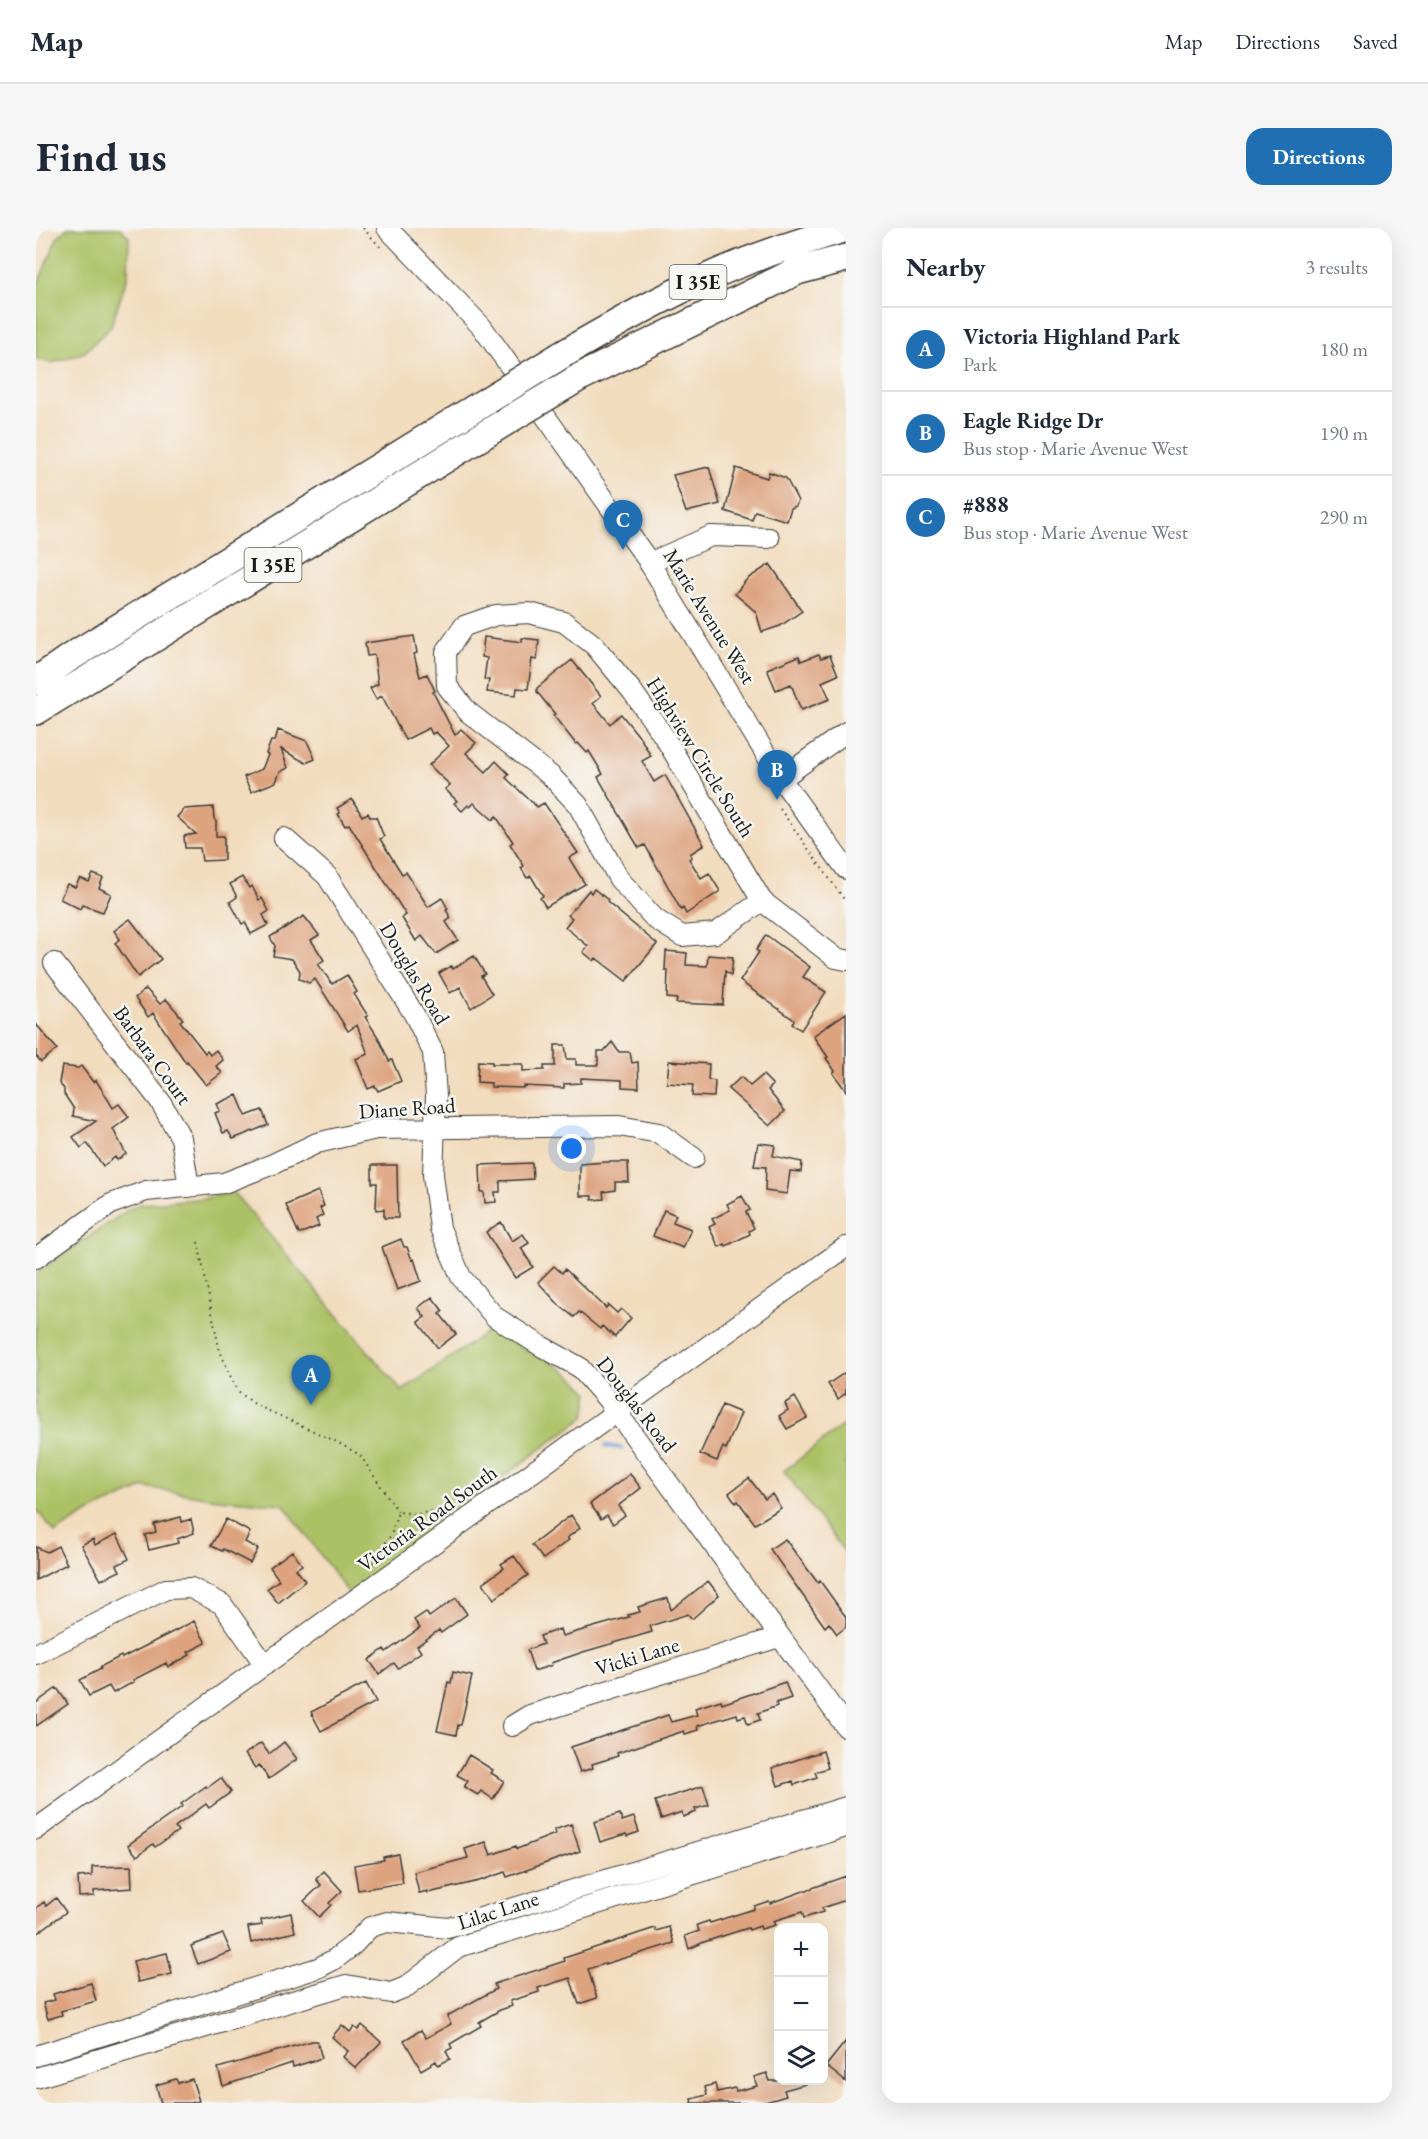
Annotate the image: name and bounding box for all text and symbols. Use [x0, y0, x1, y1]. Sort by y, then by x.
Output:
text: Map [30, 23, 83, 59]
text: Map [1165, 28, 1202, 55]
text: Directions [1235, 28, 1320, 55]
text: Saved [1353, 28, 1398, 55]
button: Directions [1246, 128, 1392, 185]
text: Find us [36, 129, 167, 184]
text: Nearby [906, 250, 986, 284]
text: 3 results [1305, 254, 1368, 280]
road number: I 35E [670, 265, 726, 299]
text: Victoria Highland Park [963, 322, 1180, 351]
text: A [918, 336, 933, 362]
text: 180 m [1320, 336, 1368, 362]
text: Park [963, 351, 997, 377]
text: Eagle Ridge Dr [963, 406, 1103, 435]
text: B [919, 420, 932, 446]
text: 190 m [1320, 420, 1368, 446]
text: Bus stop · Marie Avenue West [963, 435, 1188, 461]
text: #888 [963, 490, 1009, 519]
pin: C [604, 500, 642, 550]
text: C [918, 504, 933, 530]
text: 290 m [1320, 504, 1368, 530]
text: Bus stop · Marie Avenue West [963, 519, 1188, 545]
street label: Marie Avenue West [658, 543, 763, 689]
road number: I 35E [244, 548, 302, 582]
street label: Highview Circle South [641, 672, 761, 842]
pin: B [758, 750, 796, 800]
street label: Douglas Road [374, 917, 456, 1029]
street label: Barbara Court [108, 1000, 198, 1110]
street label: Diane Road [358, 1091, 457, 1125]
your location [557, 1134, 586, 1163]
street label: Douglas Road [591, 1350, 683, 1458]
pin: A [292, 1356, 330, 1405]
street label: Victoria Road South [352, 1458, 502, 1578]
street label: Vicki Lane [592, 1630, 682, 1682]
street label: Lilac Lane [454, 1884, 542, 1936]
map controls [774, 1923, 828, 2085]
button: + [774, 1923, 828, 1977]
button: − [774, 1977, 828, 2031]
button: layers [774, 2031, 828, 2085]

